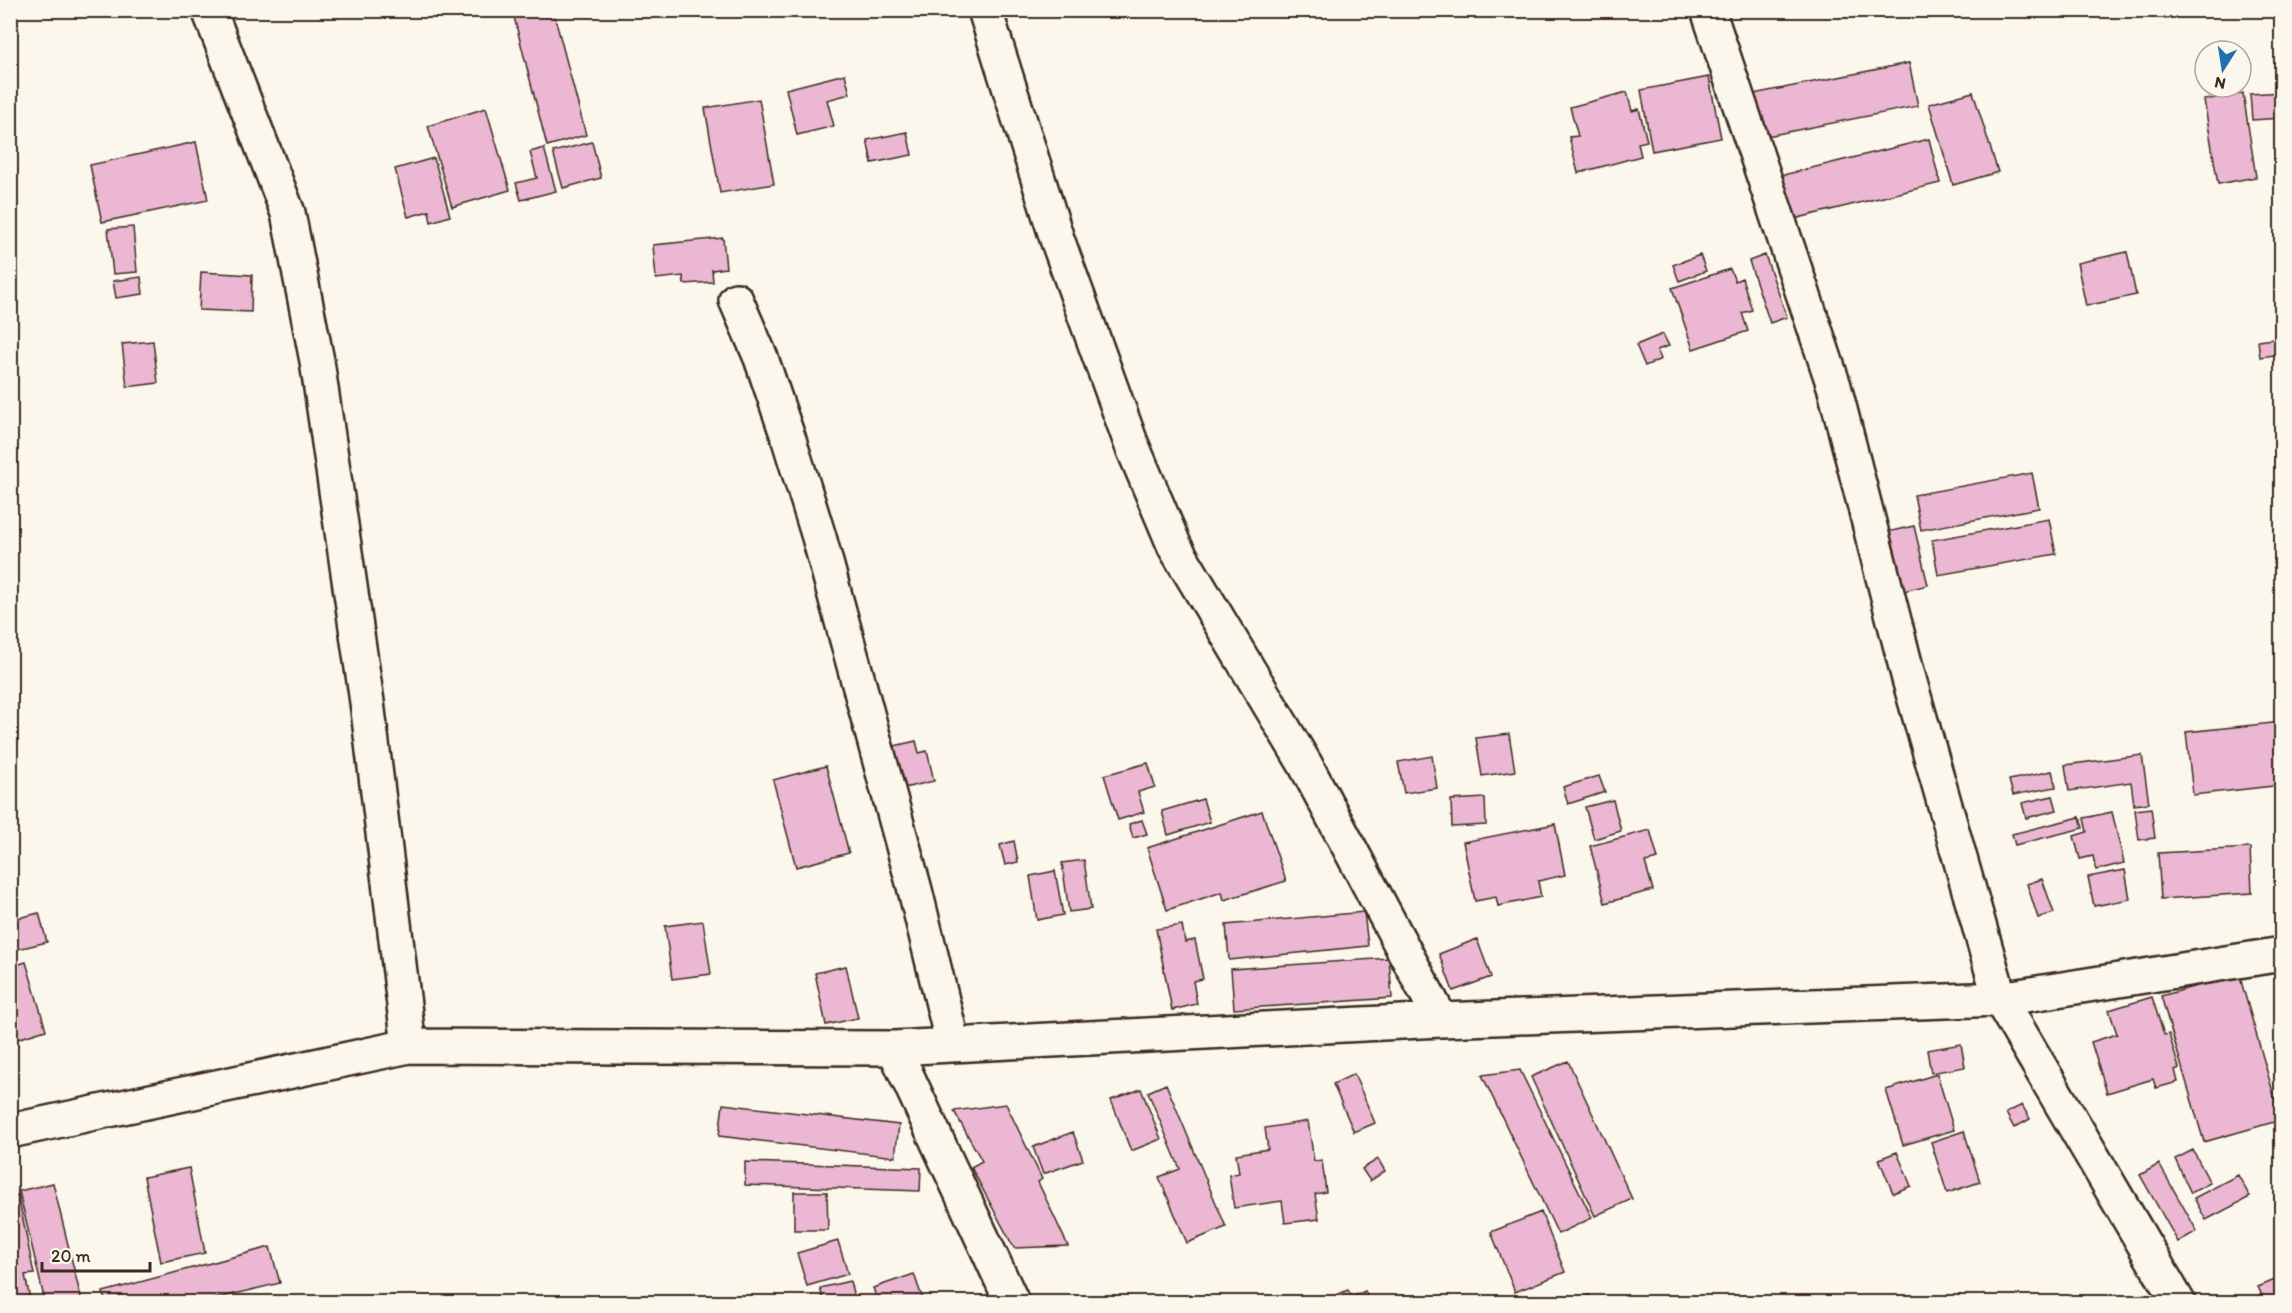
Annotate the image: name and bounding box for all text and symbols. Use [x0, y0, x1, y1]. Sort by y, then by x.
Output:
north arrow [2193, 39, 2253, 99]
text: N [2213, 73, 2227, 94]
scale bar [42, 1235, 150, 1273]
text: 20 m [51, 1245, 91, 1267]

